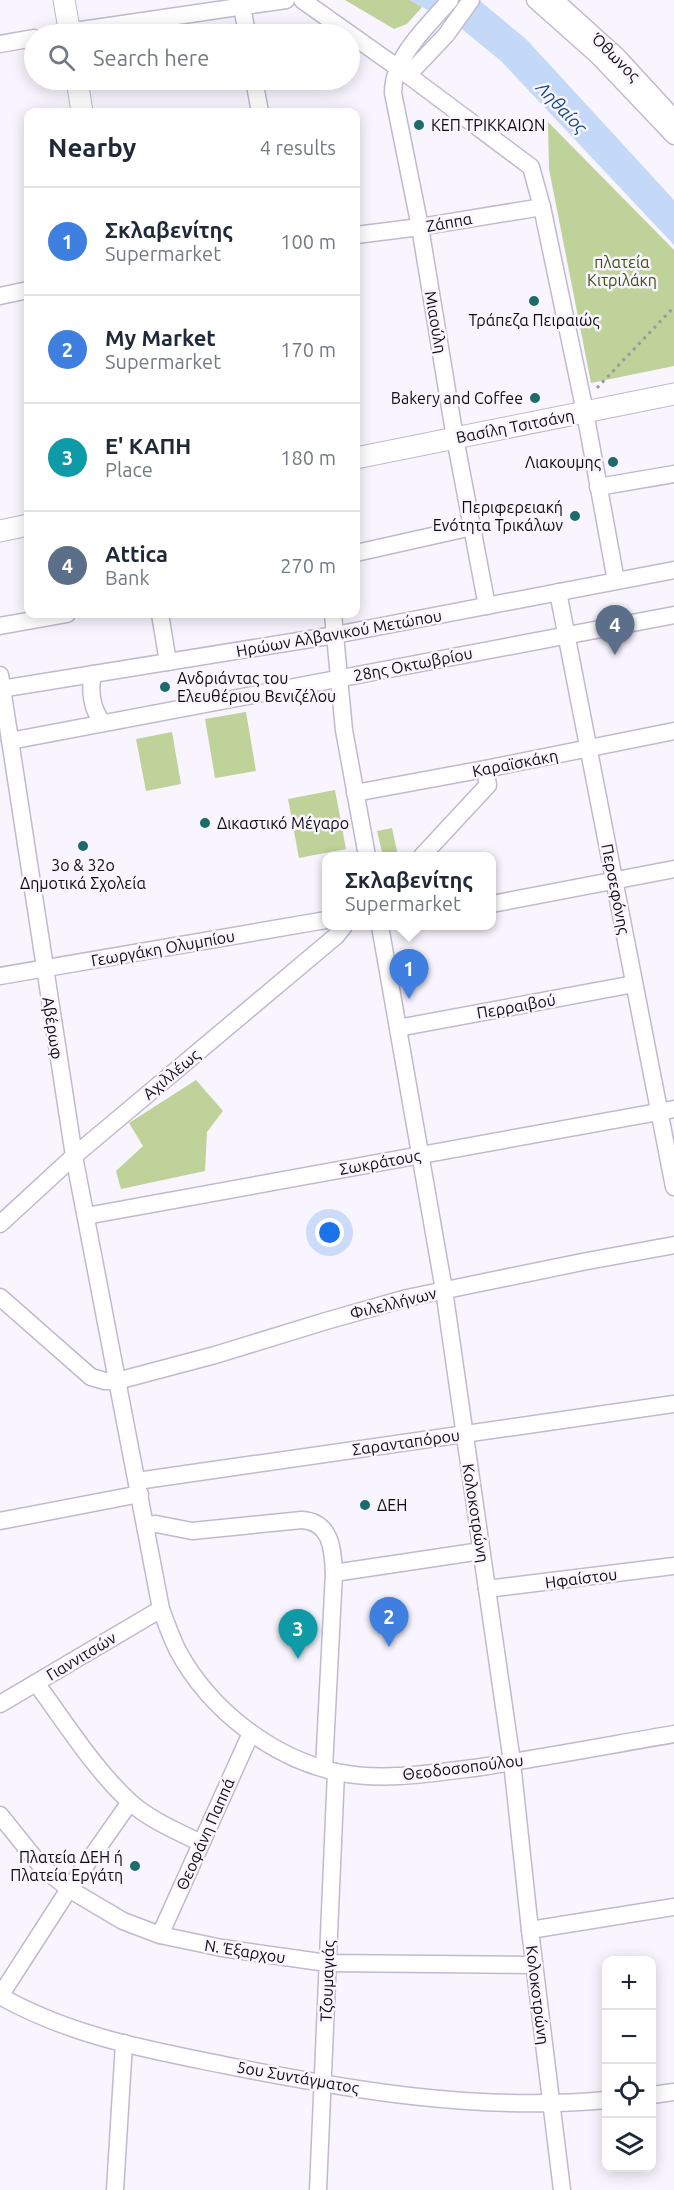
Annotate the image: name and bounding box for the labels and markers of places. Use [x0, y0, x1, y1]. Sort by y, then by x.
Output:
place label: ΚΕΠ ΤΡΙΚΚΑΙΩΝ [431, 116, 545, 134]
marker: ΚΕΠ ΤΡΙΚΚΑΙΩΝ [412, 118, 426, 132]
marker: Τράπεζα Πειραιώς [527, 294, 541, 308]
place label: Τράπεζα Πειραιώς [468, 311, 600, 330]
place label: Bakery and Coffee [391, 389, 523, 407]
marker: Bakery and Coffee [528, 391, 542, 405]
place label: Λιακουμης [525, 453, 601, 472]
marker: Λιακουμης [606, 455, 620, 469]
place label: Περιφερειακή Ενότητα Τρικάλων [433, 498, 563, 534]
marker: Περιφερειακή Ενότητα Τρικάλων [568, 509, 582, 523]
pin: 4 [596, 606, 634, 655]
place label: Ανδριάντας του Ελευθέριου Βενιζέλου [177, 669, 336, 706]
marker: Ανδριάντας του Ελευθέριου Βενιζέλου [158, 680, 172, 694]
place label: Δικαστικό Μέγαρο [217, 814, 349, 832]
marker: Δικαστικό Μέγαρο [198, 816, 212, 830]
marker: 3ο & 32ο Δημοτικά Σχολεία [76, 839, 90, 853]
place label: 3ο & 32ο Δημοτικά Σχολεία [20, 856, 146, 892]
pin: 1 [390, 950, 428, 999]
place label: ΔΕΗ [377, 1496, 407, 1514]
marker: ΔΕΗ [358, 1498, 372, 1512]
pin: 2 [370, 1598, 408, 1647]
pin: 3 [278, 1610, 318, 1659]
place label: Πλατεία ΔΕΗ ή Πλατεία Εργάτη [10, 1848, 123, 1884]
marker: Πλατεία ΔΕΗ ή Πλατεία Εργάτη [128, 1859, 142, 1873]

